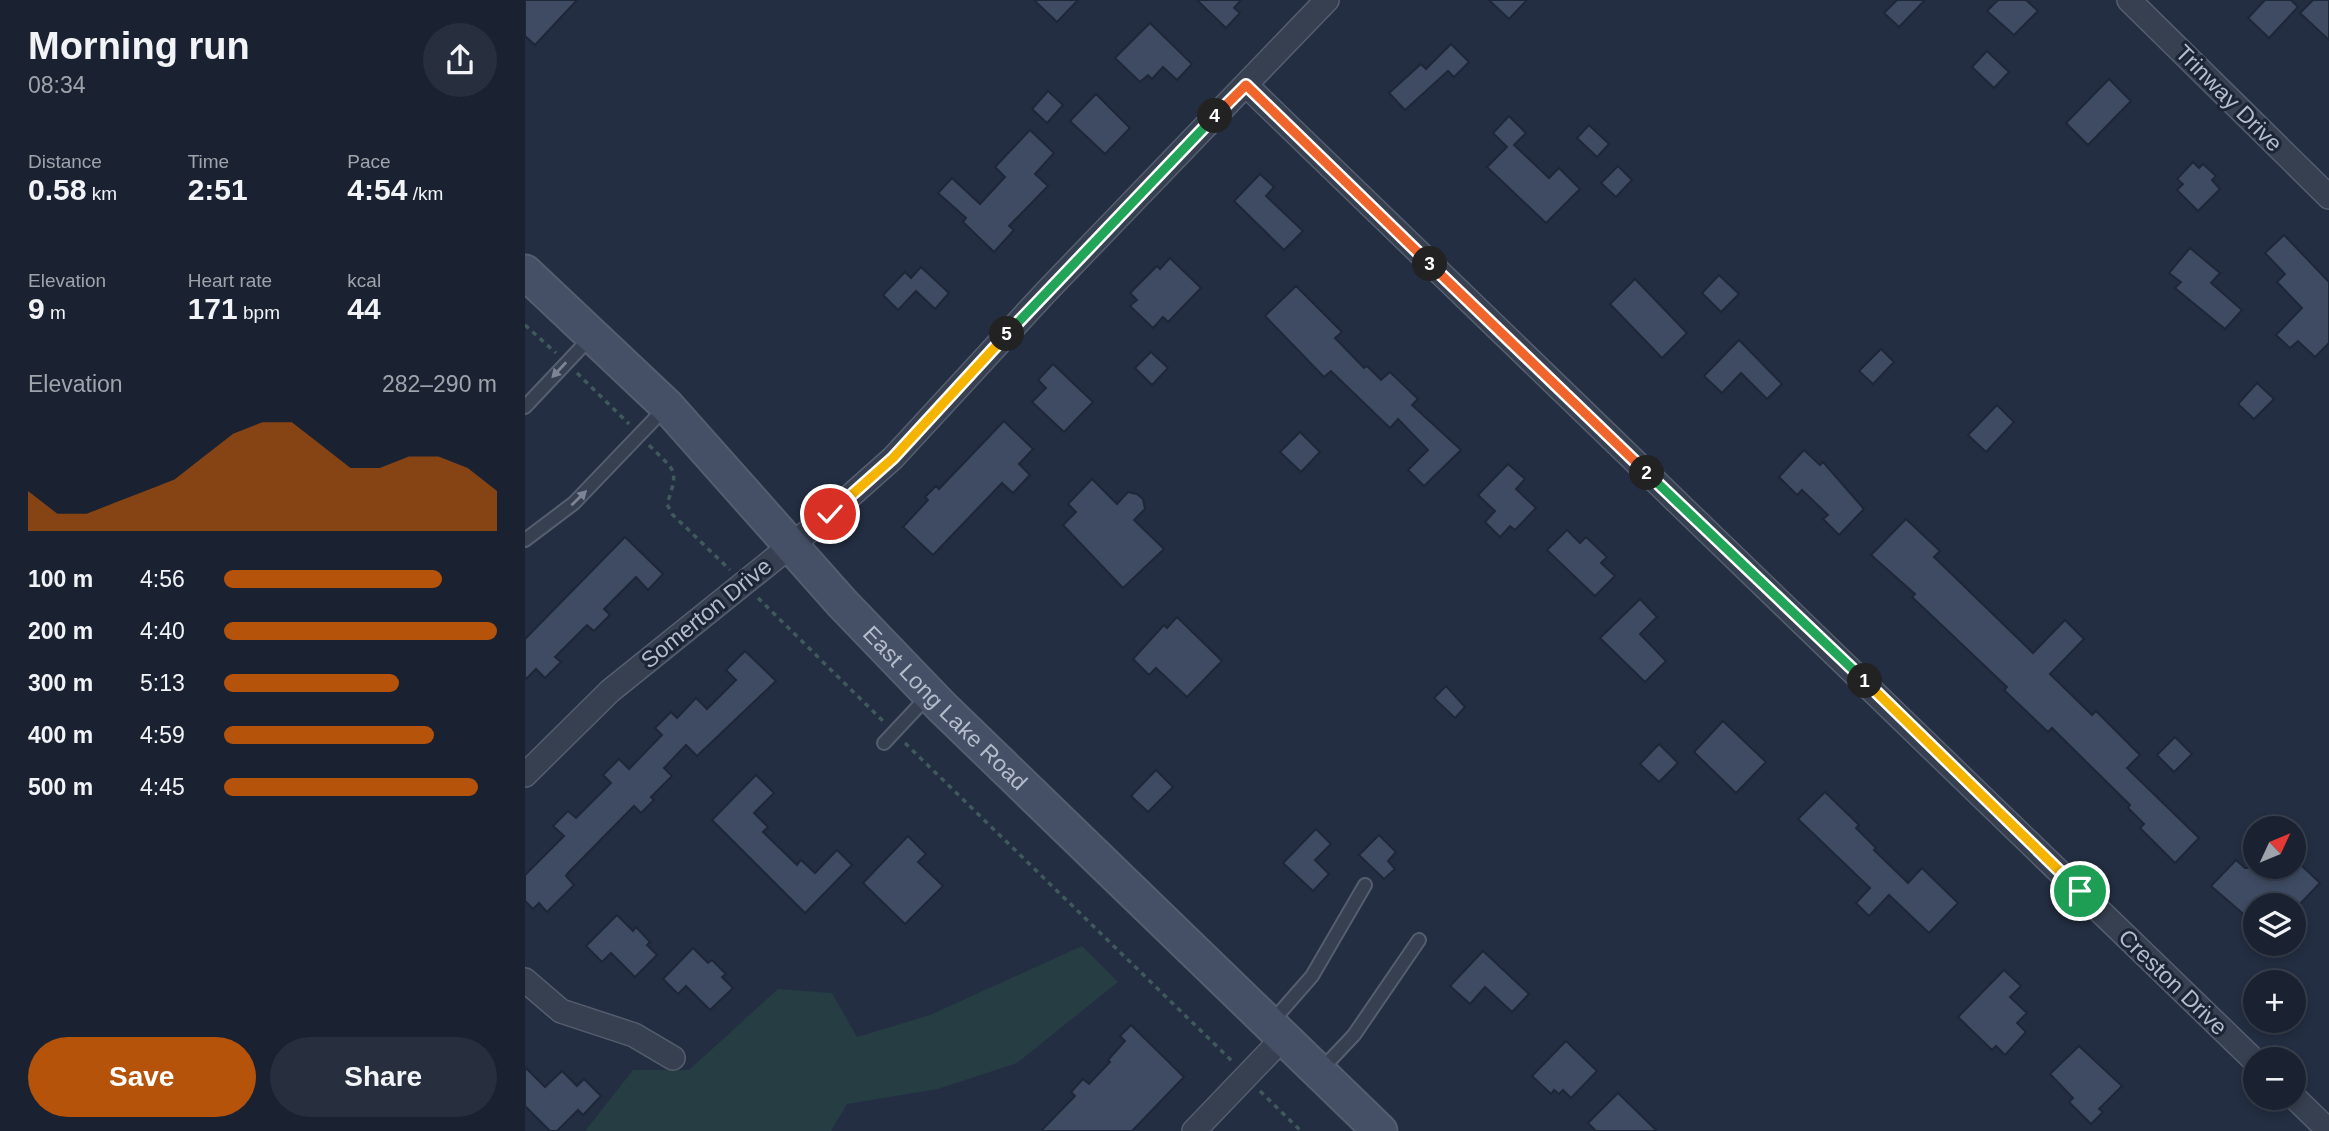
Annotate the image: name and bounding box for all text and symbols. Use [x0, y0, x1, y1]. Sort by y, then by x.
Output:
button: share [423, 23, 497, 97]
text: Morning run [28, 25, 250, 67]
street label: Trinway Drive [2170, 39, 2288, 157]
text: 08:34 [28, 72, 86, 98]
pin: 4 [1197, 99, 1233, 134]
text: 4 [1209, 105, 1220, 126]
text: Distance [28, 151, 102, 172]
text: Time [188, 151, 229, 172]
text: Pace [347, 151, 391, 172]
text: 0.58 [28, 173, 86, 206]
text: 2:51 [188, 173, 248, 206]
text: 4:54 [347, 173, 407, 206]
text: km [86, 183, 117, 204]
text: /km [407, 183, 443, 204]
pin: 3 [1413, 246, 1447, 282]
text: 3 [1424, 253, 1435, 274]
text: Elevation [28, 270, 106, 291]
text: Heart rate [188, 270, 272, 291]
text: kcal [347, 270, 381, 291]
text: 9 [28, 292, 45, 325]
text: 171 [188, 292, 238, 325]
text: 44 [347, 292, 381, 325]
text: m [45, 302, 66, 323]
text: bpm [238, 302, 280, 323]
pin: 5 [989, 316, 1025, 352]
text: 5 [1001, 323, 1012, 344]
one-way arrow [551, 361, 567, 379]
text: Elevation [28, 371, 123, 397]
text: 282–290 m [382, 371, 497, 397]
pin: 2 [1629, 456, 1665, 490]
text: 2 [1641, 462, 1652, 483]
pin [800, 484, 860, 544]
one-way arrow [570, 490, 586, 507]
icon: check [811, 495, 849, 533]
street label: Somerton Drive [636, 553, 776, 673]
text: 100 m [28, 566, 93, 592]
text: 4:56 [140, 566, 185, 592]
text: 200 m [28, 618, 93, 644]
text: 4:40 [140, 618, 185, 644]
street label: East Long Lake Road [858, 620, 1033, 795]
pin: 1 [1847, 664, 1883, 698]
text: 300 m [28, 670, 93, 696]
text: 5:13 [140, 670, 185, 696]
text: 1 [1859, 670, 1870, 691]
text: 400 m [28, 722, 93, 748]
text: 4:59 [140, 722, 185, 748]
text: 500 m [28, 774, 93, 800]
text: 4:45 [140, 774, 185, 800]
north arrow [2243, 816, 2307, 878]
map controls [2243, 816, 2306, 1110]
pin [2050, 861, 2110, 921]
icon: arrive [2061, 872, 2099, 910]
button: layers [2243, 893, 2306, 956]
street label: Creston Drive [2113, 924, 2233, 1040]
button: + [2243, 970, 2306, 1033]
button: Save [28, 1037, 256, 1117]
button: Share [270, 1037, 497, 1117]
button: − [2243, 1047, 2306, 1110]

